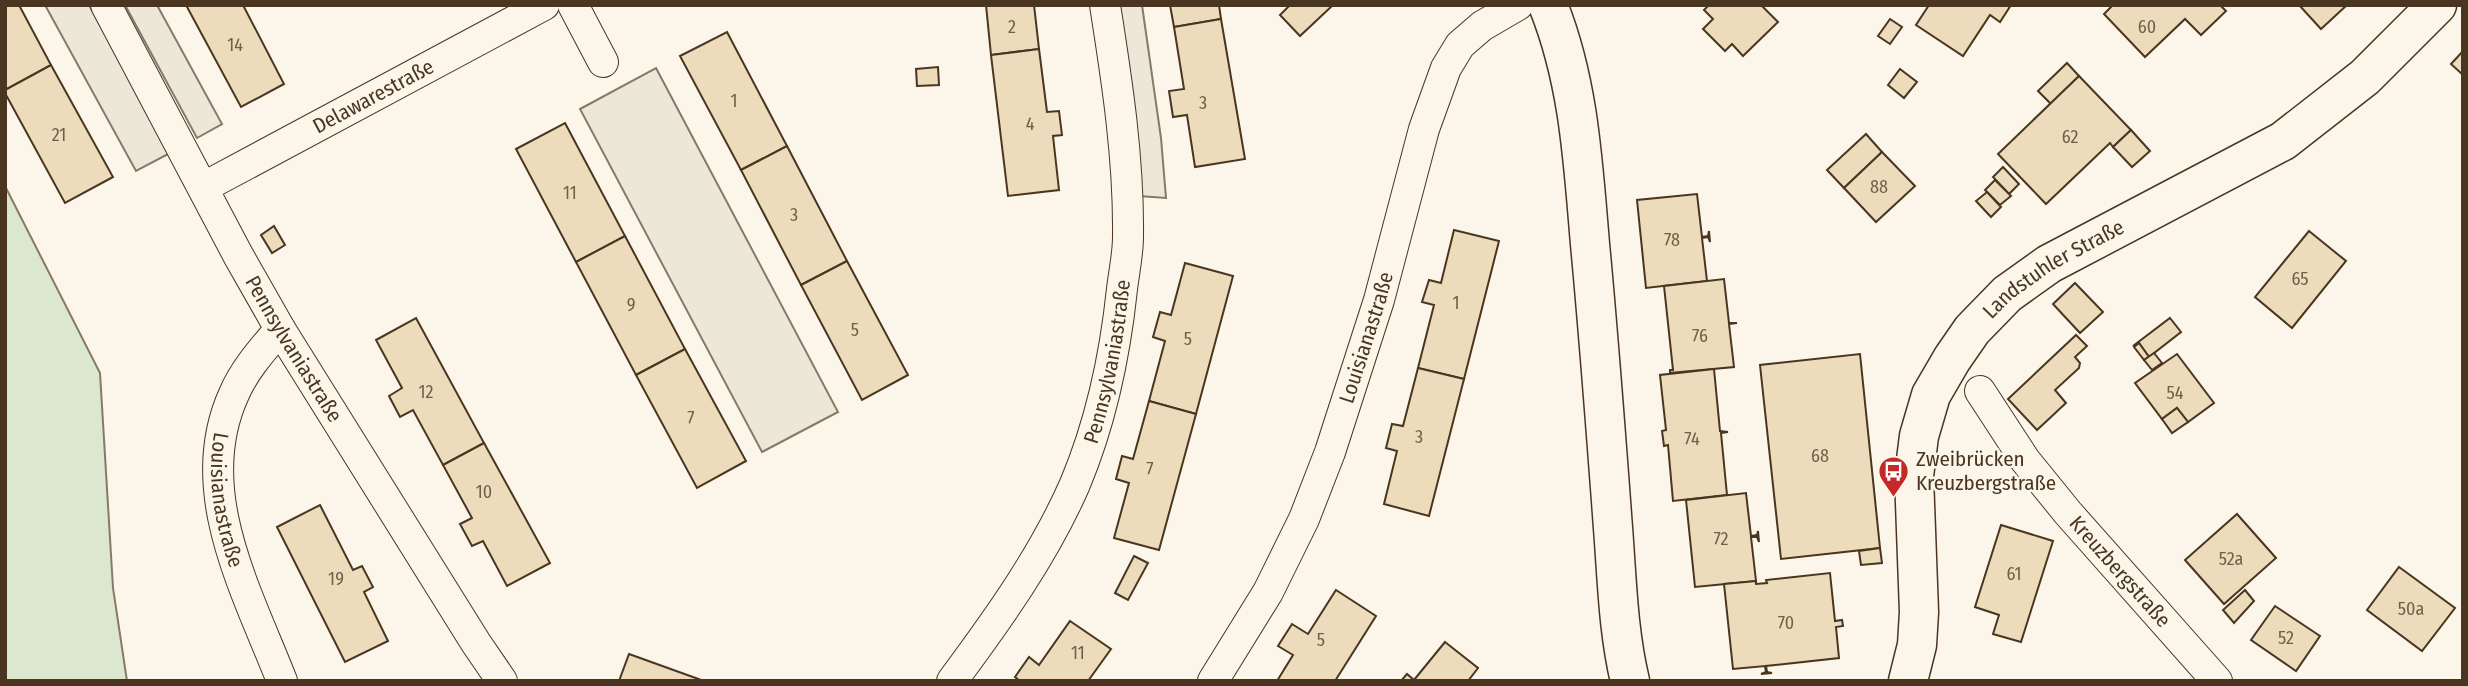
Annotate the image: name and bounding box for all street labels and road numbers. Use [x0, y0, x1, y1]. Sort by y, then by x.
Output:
street label: Delawarestraße [308, 53, 438, 139]
street label: Landstuhler Straße [1977, 214, 2128, 324]
street label: Louisianastraße [1334, 269, 1399, 407]
street label: Pennsylvaniastraße [240, 271, 348, 427]
street label: Pennsylvaniastraße [1078, 278, 1136, 447]
street label: Louisianastraße [205, 431, 249, 571]
street label: Kreuzbergstraße [2064, 511, 2176, 633]

